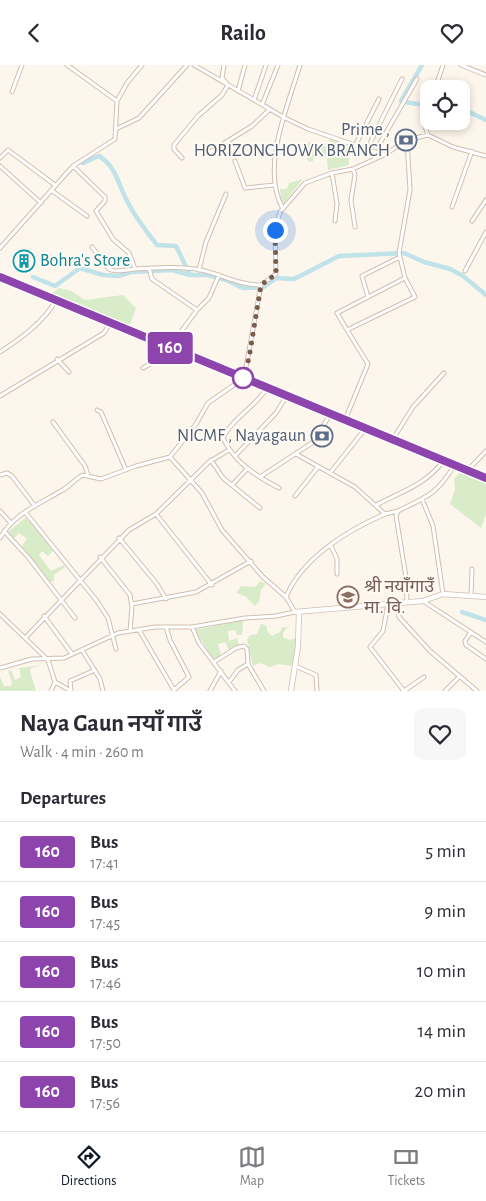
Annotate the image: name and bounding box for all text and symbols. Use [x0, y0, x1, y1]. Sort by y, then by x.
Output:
icon: back [20, 19, 48, 47]
icon: heart [438, 19, 466, 47]
text: Railo [220, 22, 266, 44]
map controls [420, 80, 470, 130]
button: locate [420, 80, 470, 130]
place label: Prime , HORIZONCHOWK BRANCH [194, 121, 390, 160]
bank icon: Prime , HORIZONCHOWK BRANCH [394, 128, 418, 152]
your location [263, 218, 288, 243]
building icon: Bohra's Store [12, 249, 36, 273]
place label: Bohra's Store [40, 252, 130, 270]
line badge: 160 [141, 332, 199, 364]
text: 160 [158, 339, 182, 357]
unlabelled marker [232, 367, 254, 389]
bank icon: NICMF , Nayagaun [310, 424, 334, 448]
place label: NICMF , Nayagaun [177, 427, 306, 445]
place label: श्री नयाँगाउँ मा. वि. [364, 576, 435, 617]
school or university icon: श्री नयाँगाउँ मा. वि. [336, 585, 360, 609]
button: heart [414, 708, 466, 760]
text: Naya Gaun नयाँ गाउँ [20, 712, 202, 736]
text: Walk · 4 min · 260 m [20, 744, 144, 760]
text: Departures [20, 789, 106, 808]
text: Bus [90, 833, 118, 852]
text: 5 min [425, 842, 466, 861]
text: 160 [35, 843, 60, 861]
text: 17:41 [90, 855, 119, 871]
text: Bus [90, 893, 118, 912]
text: 9 min [424, 902, 466, 921]
text: 160 [35, 903, 60, 921]
text: 17:45 [90, 915, 120, 931]
text: Bus [90, 953, 118, 972]
text: 10 min [417, 962, 466, 981]
text: 160 [35, 963, 60, 981]
text: 17:46 [90, 975, 121, 991]
text: Bus [90, 1013, 118, 1032]
text: 14 min [418, 1022, 466, 1041]
text: 160 [35, 1023, 60, 1041]
text: 17:50 [90, 1035, 121, 1051]
text: Bus [90, 1073, 118, 1092]
text: 20 min [415, 1082, 466, 1101]
text: 160 [35, 1083, 60, 1101]
text: 17:56 [90, 1095, 120, 1111]
tab: Directions [61, 1143, 117, 1190]
tab: Map [238, 1143, 266, 1190]
tab: Tickets [387, 1143, 425, 1190]

